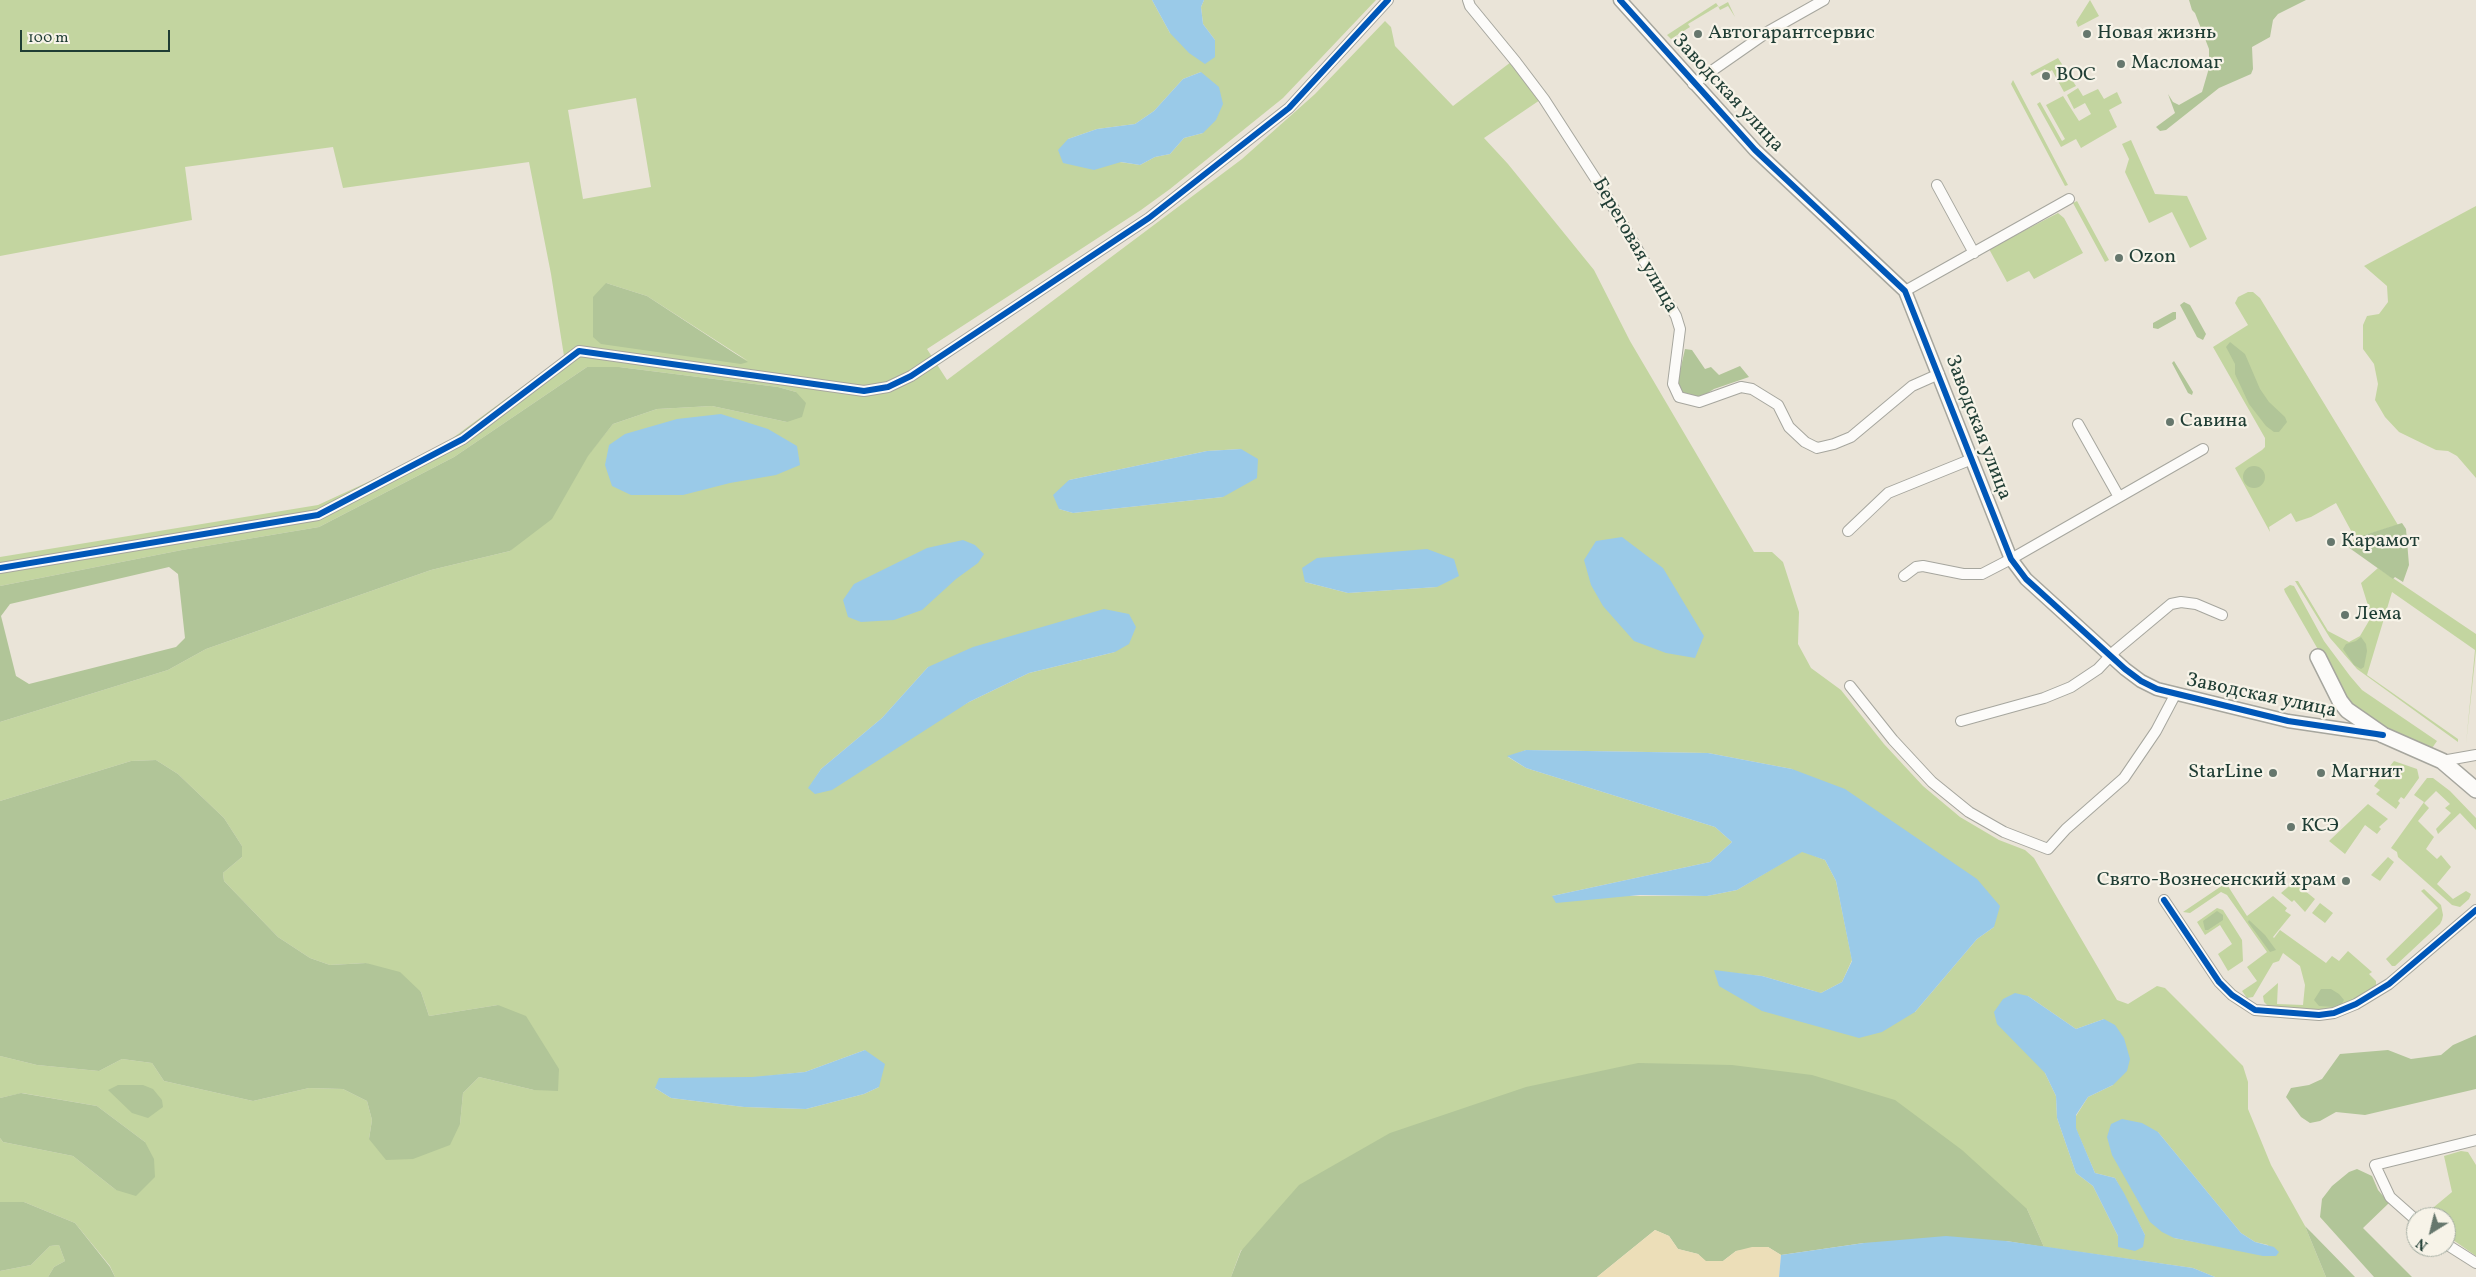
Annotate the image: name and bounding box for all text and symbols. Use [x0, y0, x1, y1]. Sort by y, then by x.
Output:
scale bar [22, 20, 172, 52]
place label: Автогарантсервис [1708, 22, 1875, 46]
place label: Новая жизнь [2097, 22, 2216, 46]
text: 100 m [28, 28, 68, 49]
marker: Автогарантсервис [1692, 28, 1704, 40]
marker: Новая жизнь [2081, 28, 2093, 40]
street label: Заводская улица [1666, 30, 1788, 158]
place label: Масломаг [2131, 52, 2222, 76]
marker: Масломаг [2115, 58, 2127, 70]
place label: ВОС [2056, 64, 2096, 88]
marker: ВОС [2040, 70, 2052, 82]
street label: Береговая улица [1586, 174, 1682, 318]
place label: Ozon [2129, 246, 2176, 270]
marker: Ozon [2113, 252, 2125, 264]
street label: Заводская улица [1938, 352, 2016, 504]
place label: Савина [2180, 410, 2247, 434]
marker: Савина [2164, 416, 2176, 428]
place label: Карамот [2341, 530, 2420, 554]
marker: Карамот [2325, 536, 2337, 548]
place label: Лема [2355, 603, 2402, 627]
marker: Лема [2339, 609, 2351, 621]
street label: Заводская улица [2184, 669, 2338, 725]
place label: StarLine [2188, 761, 2263, 785]
place label: Магнит [2331, 761, 2403, 785]
marker: StarLine [2267, 767, 2279, 779]
marker: Магнит [2315, 767, 2327, 779]
place label: КСЭ [2301, 815, 2339, 839]
marker: КСЭ [2285, 821, 2297, 833]
place label: Свято-Вознесенский храм [2097, 869, 2336, 893]
marker: Свято-Вознесенский храм [2340, 875, 2352, 887]
north arrow [2406, 1207, 2456, 1257]
text: N [2413, 1233, 2432, 1254]

